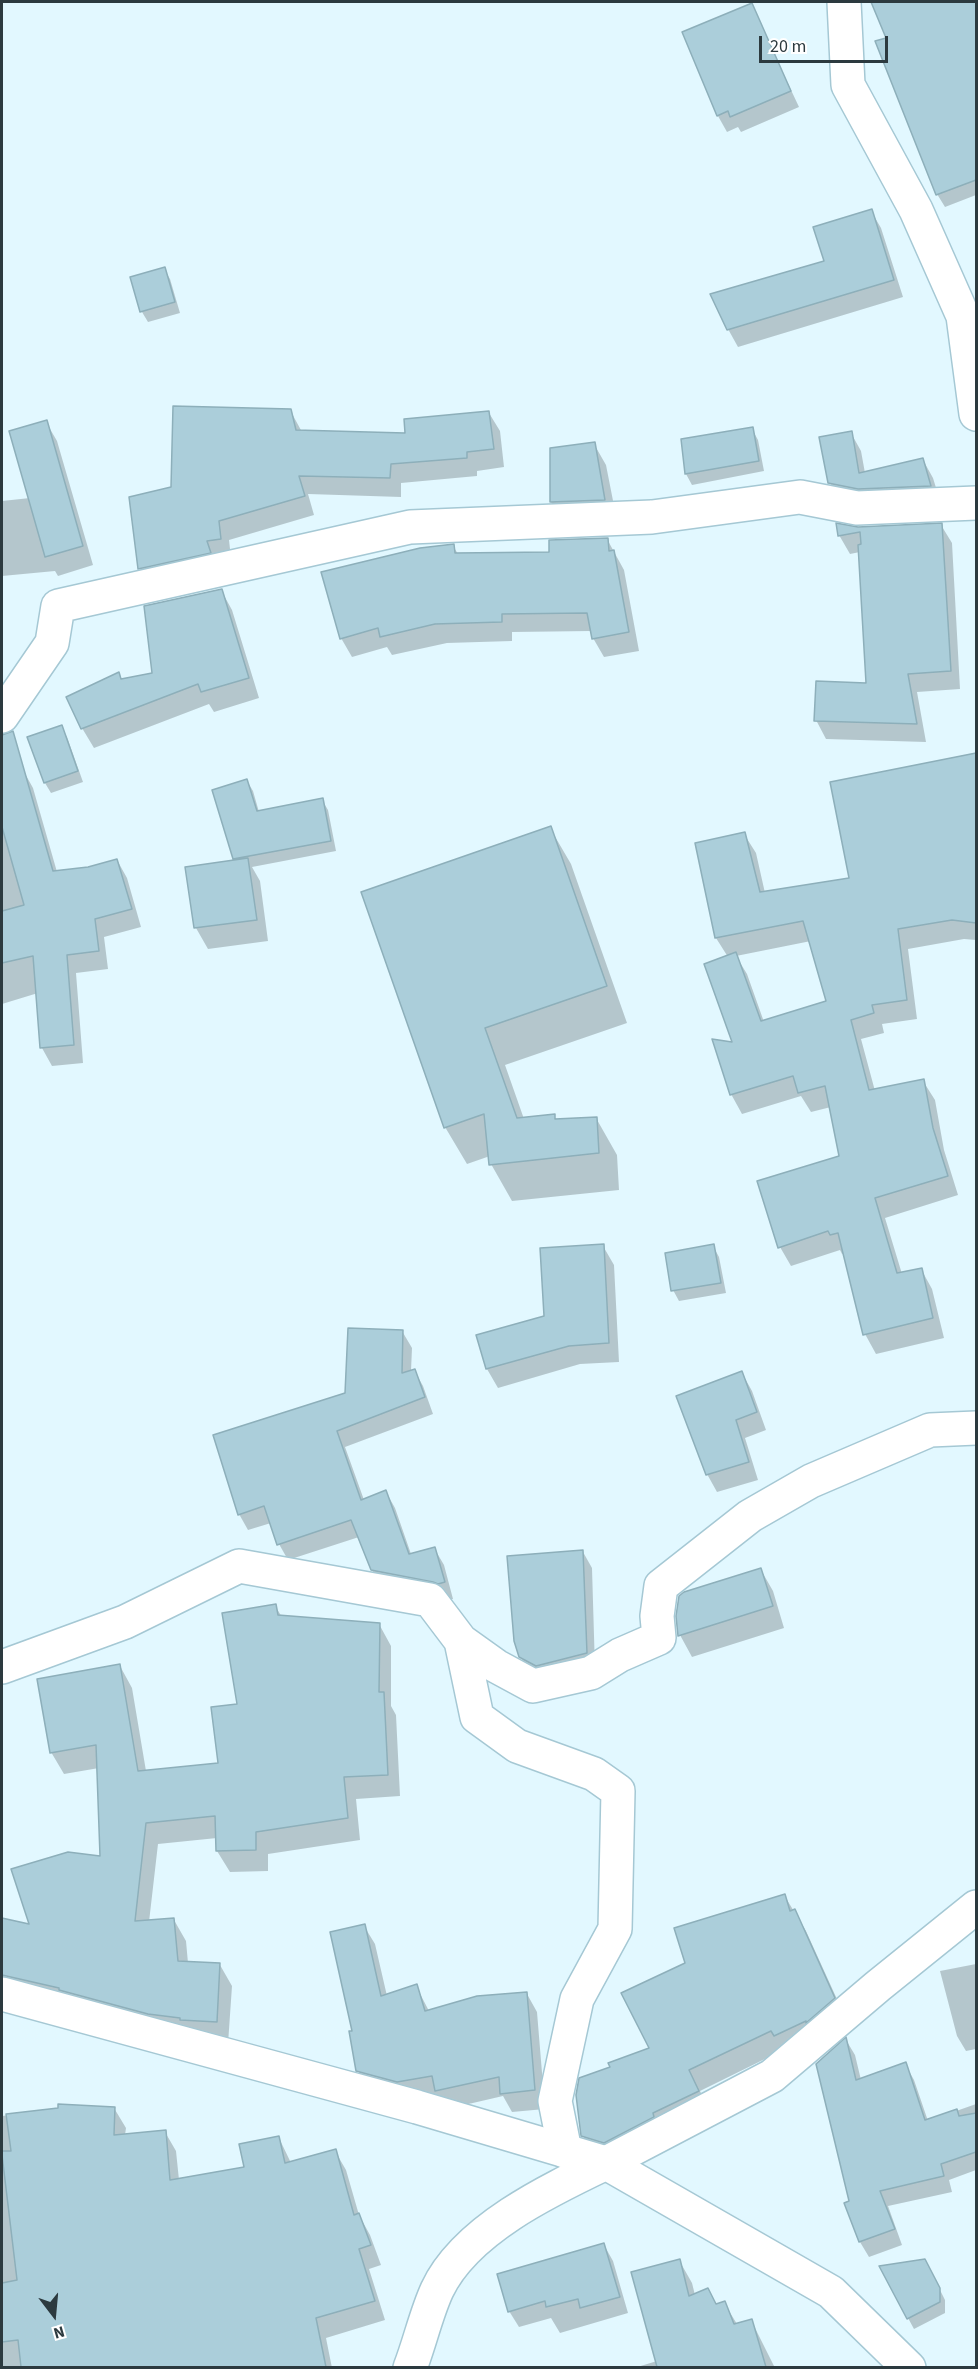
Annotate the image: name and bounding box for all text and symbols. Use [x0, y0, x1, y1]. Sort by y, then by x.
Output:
scale bar [762, 24, 891, 62]
text: 20 m [770, 34, 806, 59]
north arrow [24, 2285, 84, 2345]
text: N [51, 2320, 67, 2344]

